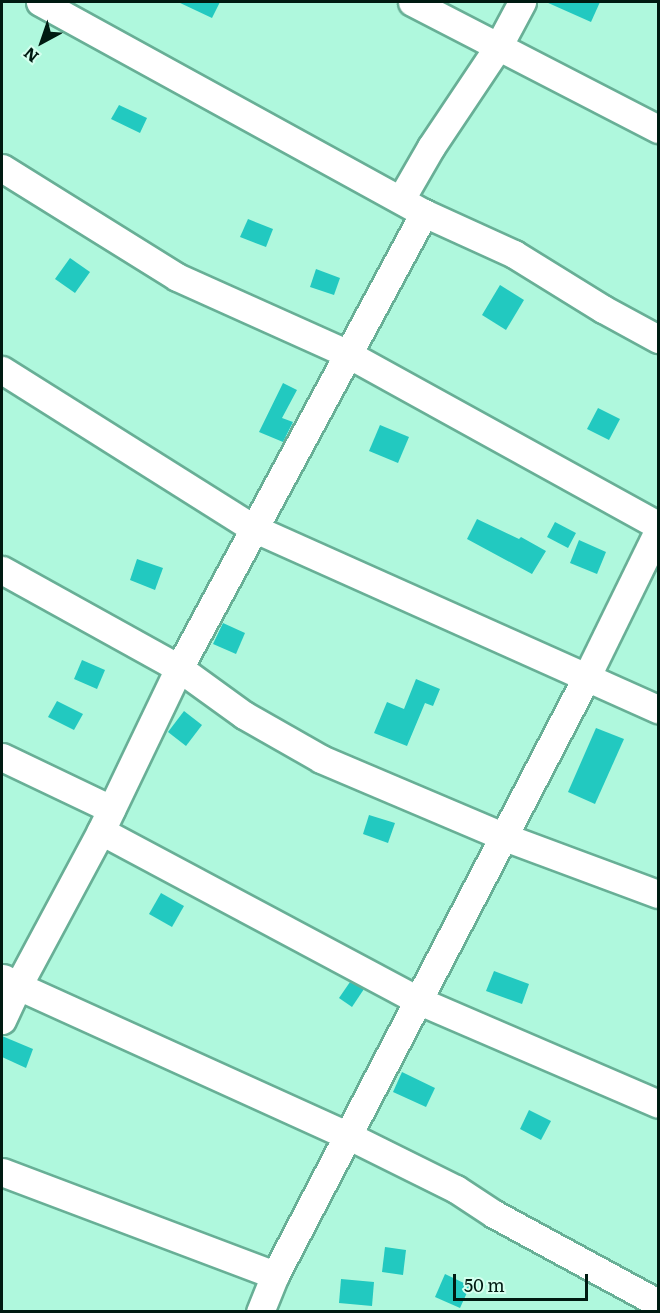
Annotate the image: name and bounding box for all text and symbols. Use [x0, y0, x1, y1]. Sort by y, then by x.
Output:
north arrow [12, 12, 72, 72]
text: N [18, 42, 43, 69]
scale bar [456, 1262, 591, 1300]
text: 50 m [464, 1271, 505, 1298]

